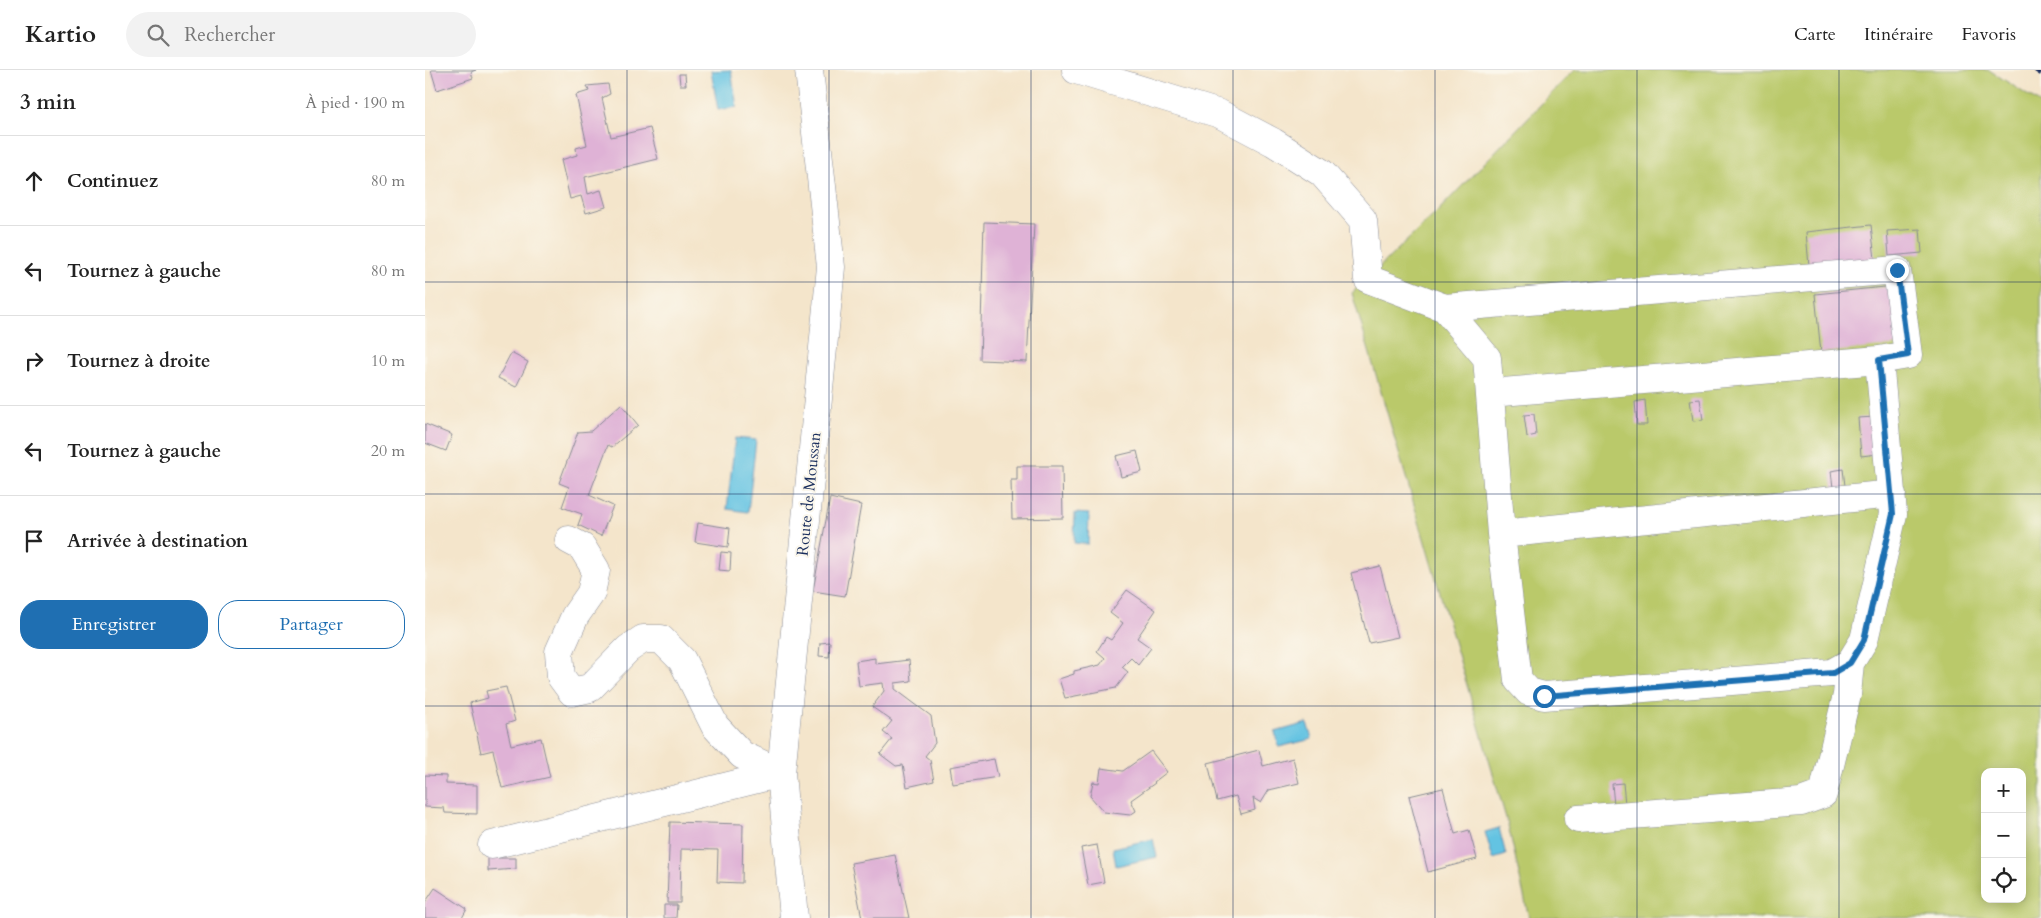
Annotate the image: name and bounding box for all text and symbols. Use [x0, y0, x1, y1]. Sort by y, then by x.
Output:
search box [126, 12, 476, 57]
text: Kartio [25, 18, 96, 51]
icon: search [144, 21, 172, 49]
text: Rechercher [184, 22, 275, 48]
text: Carte [1794, 22, 1836, 47]
text: Itinéraire [1864, 22, 1933, 47]
text: Favoris [1961, 22, 2016, 47]
text: 3 min [20, 88, 76, 117]
text: À pied · 190 m [305, 92, 405, 114]
icon: ahead [20, 167, 48, 195]
text: Continuez [67, 168, 158, 194]
text: 80 m [371, 170, 405, 192]
icon: left [20, 257, 48, 285]
text: Tournez à gauche [67, 258, 221, 284]
route end [1886, 259, 1909, 282]
text: 80 m [371, 260, 405, 282]
icon: right [20, 347, 48, 375]
text: Tournez à droite [67, 348, 210, 374]
text: 10 m [371, 350, 405, 372]
street label: Route de Moussan [792, 431, 826, 557]
icon: left [20, 437, 48, 465]
text: Tournez à gauche [67, 438, 221, 464]
text: 20 m [371, 440, 405, 462]
icon: arrive [20, 527, 48, 555]
text: Arrivée à destination [67, 528, 248, 554]
button: Enregistrer [20, 600, 208, 649]
button: Partager [218, 600, 405, 649]
route start [1533, 685, 1556, 708]
map controls [1981, 768, 2026, 903]
button: + [1981, 768, 2026, 813]
button: − [1981, 813, 2026, 858]
button: locate [1981, 858, 2026, 903]

